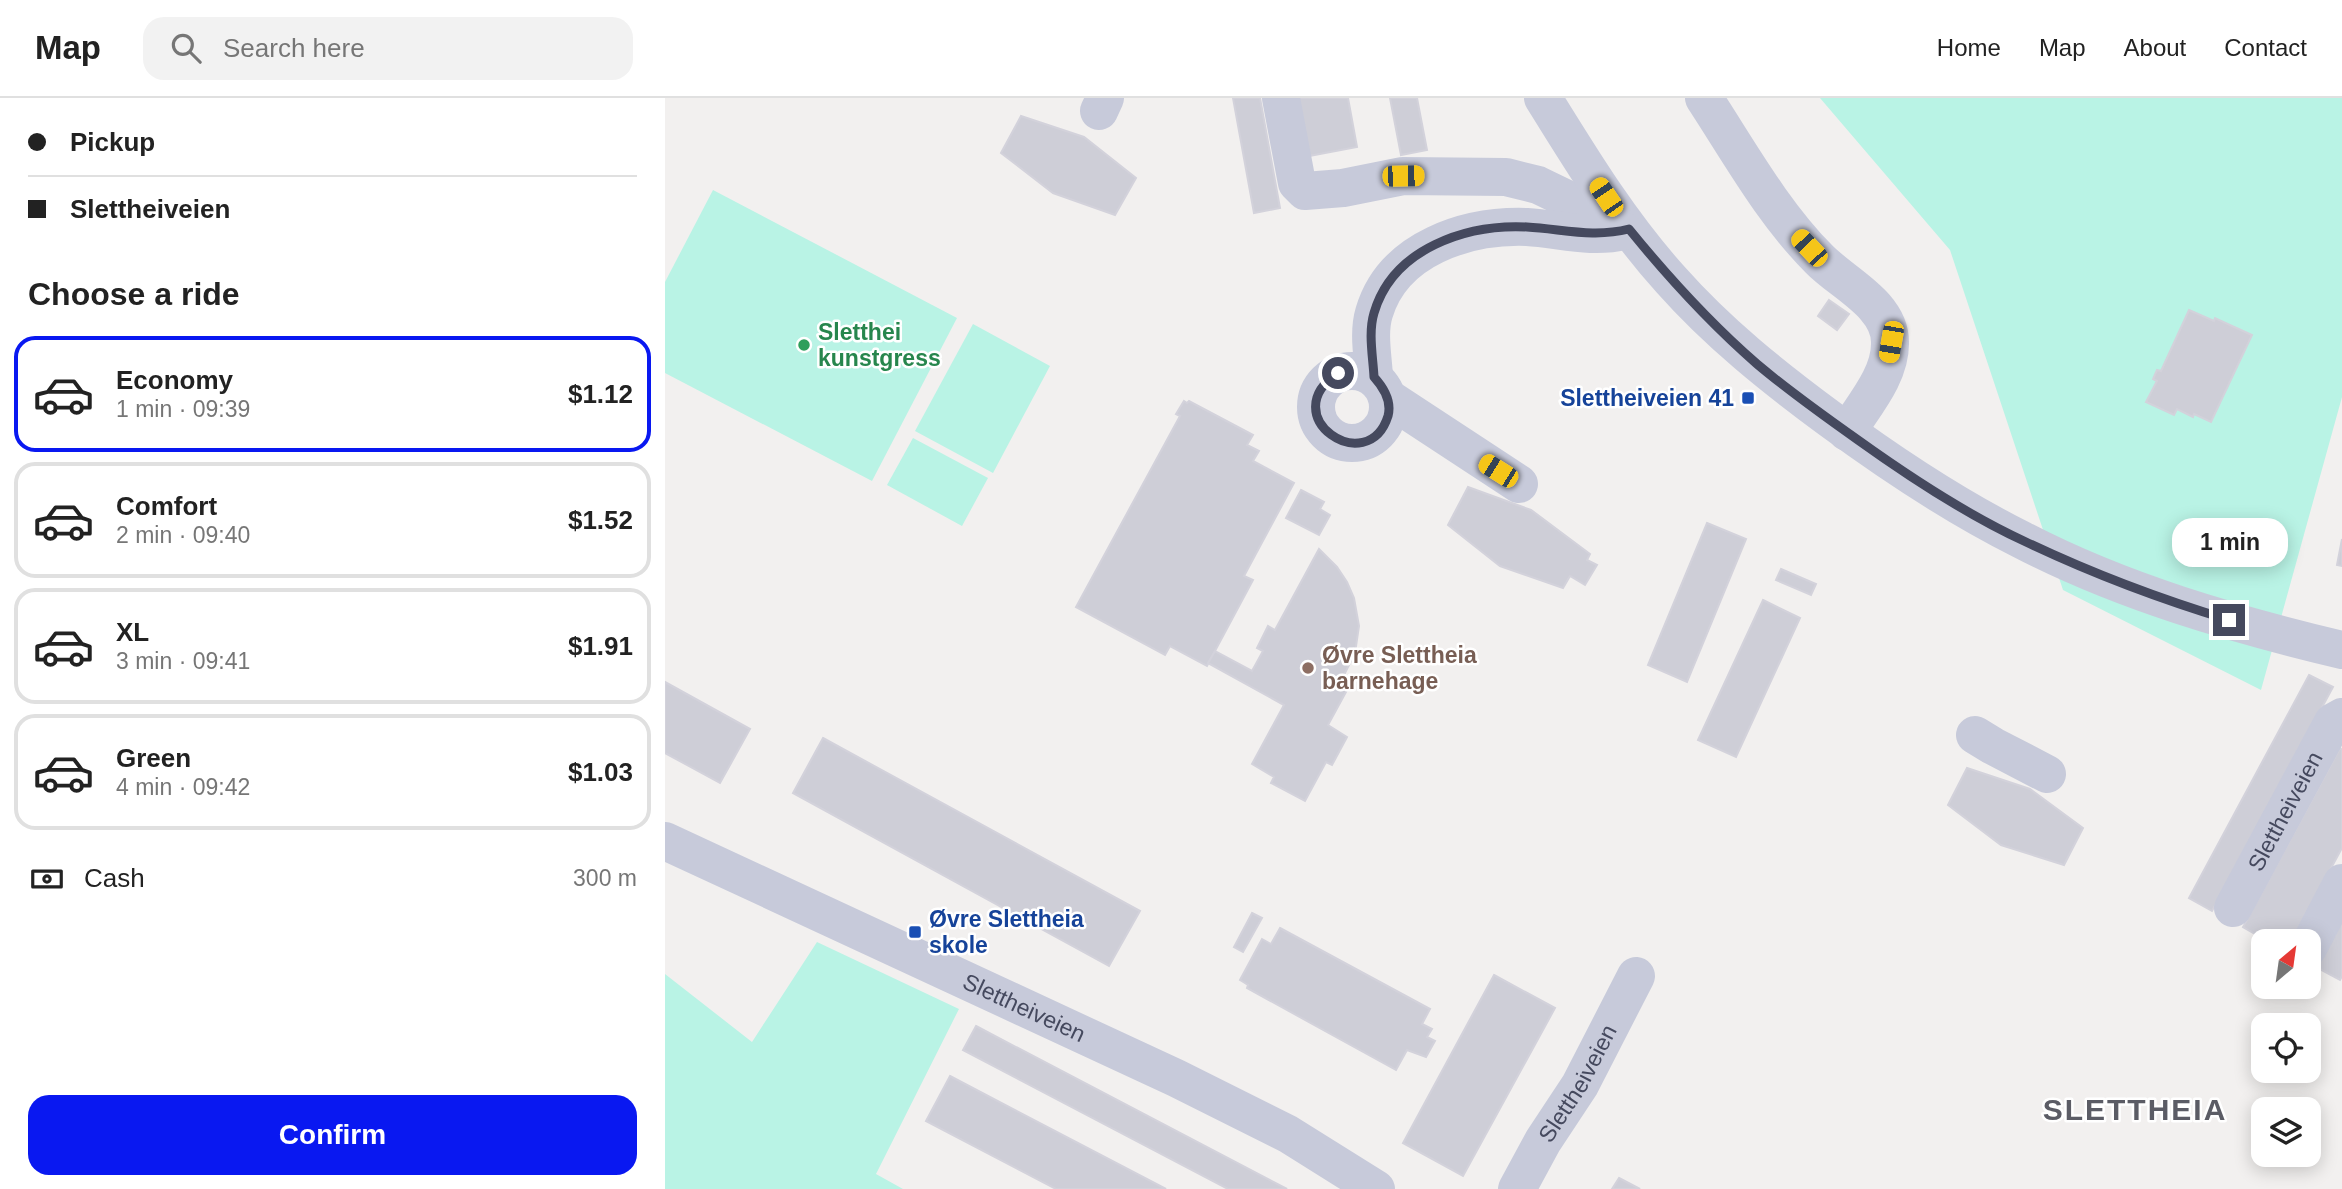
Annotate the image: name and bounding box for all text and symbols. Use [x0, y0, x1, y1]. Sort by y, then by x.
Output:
search box [143, 17, 633, 80]
text: Map [35, 29, 101, 66]
icon: search [167, 29, 205, 67]
text: Search here [223, 33, 365, 63]
text: Home [1937, 34, 2001, 61]
text: Map [2039, 34, 2086, 61]
text: About [2124, 34, 2186, 61]
text: Contact [2224, 34, 2307, 61]
text: Pickup [70, 127, 155, 157]
car [1382, 165, 1425, 187]
car [1586, 174, 1627, 220]
text: Slettheiveien [70, 194, 230, 224]
car [1787, 225, 1832, 271]
text: Choose a ride [28, 276, 240, 312]
place label: Sletthei kunstgress [818, 319, 941, 371]
car [1878, 319, 1905, 365]
marker: Sletthei kunstgress [796, 337, 812, 353]
route start [1322, 357, 1354, 389]
icon: car [32, 363, 95, 426]
text: Economy [116, 365, 233, 395]
text: $1.12 [568, 379, 633, 409]
place label: Slettheiveien 41 [1560, 385, 1734, 411]
marker: Slettheiveien 41 [1740, 390, 1756, 406]
text: 1 min · 09:39 [116, 396, 250, 422]
car [1475, 451, 1522, 491]
icon: car [32, 489, 95, 552]
text: Comfort [116, 491, 217, 521]
text: $1.52 [568, 505, 633, 535]
callout: 1 min [2171, 518, 2287, 568]
text: 2 min · 09:40 [116, 522, 250, 548]
text: 1 min [2200, 529, 2260, 555]
route end [2213, 604, 2245, 636]
icon: car [32, 615, 95, 678]
text: XL [116, 617, 149, 647]
text: $1.91 [568, 631, 633, 661]
place label: Øvre Slettheia barnehage [1322, 642, 1477, 694]
text: 3 min · 09:41 [116, 648, 250, 674]
marker: Øvre Slettheia barnehage [1300, 660, 1316, 676]
icon: car [32, 741, 95, 804]
text: Green [116, 743, 191, 773]
street label: Slettheiveien [2242, 747, 2328, 875]
text: $1.03 [568, 757, 633, 787]
text: 4 min · 09:42 [116, 774, 250, 800]
icon: cash [28, 860, 66, 898]
text: Cash [84, 863, 145, 893]
text: 300 m [573, 865, 637, 891]
place label: Øvre Slettheia skole [929, 906, 1084, 958]
marker: Øvre Slettheia skole [907, 924, 923, 940]
north arrow [2251, 929, 2321, 999]
map controls [2251, 929, 2321, 1167]
street label: Slettheiveien [959, 968, 1089, 1047]
button: locate [2251, 1013, 2321, 1083]
street label: Slettheiveien [1533, 1020, 1622, 1147]
district label: SLETTHEIA [2043, 1093, 2227, 1126]
button: Confirm [28, 1095, 637, 1175]
button: layers [2251, 1097, 2321, 1167]

